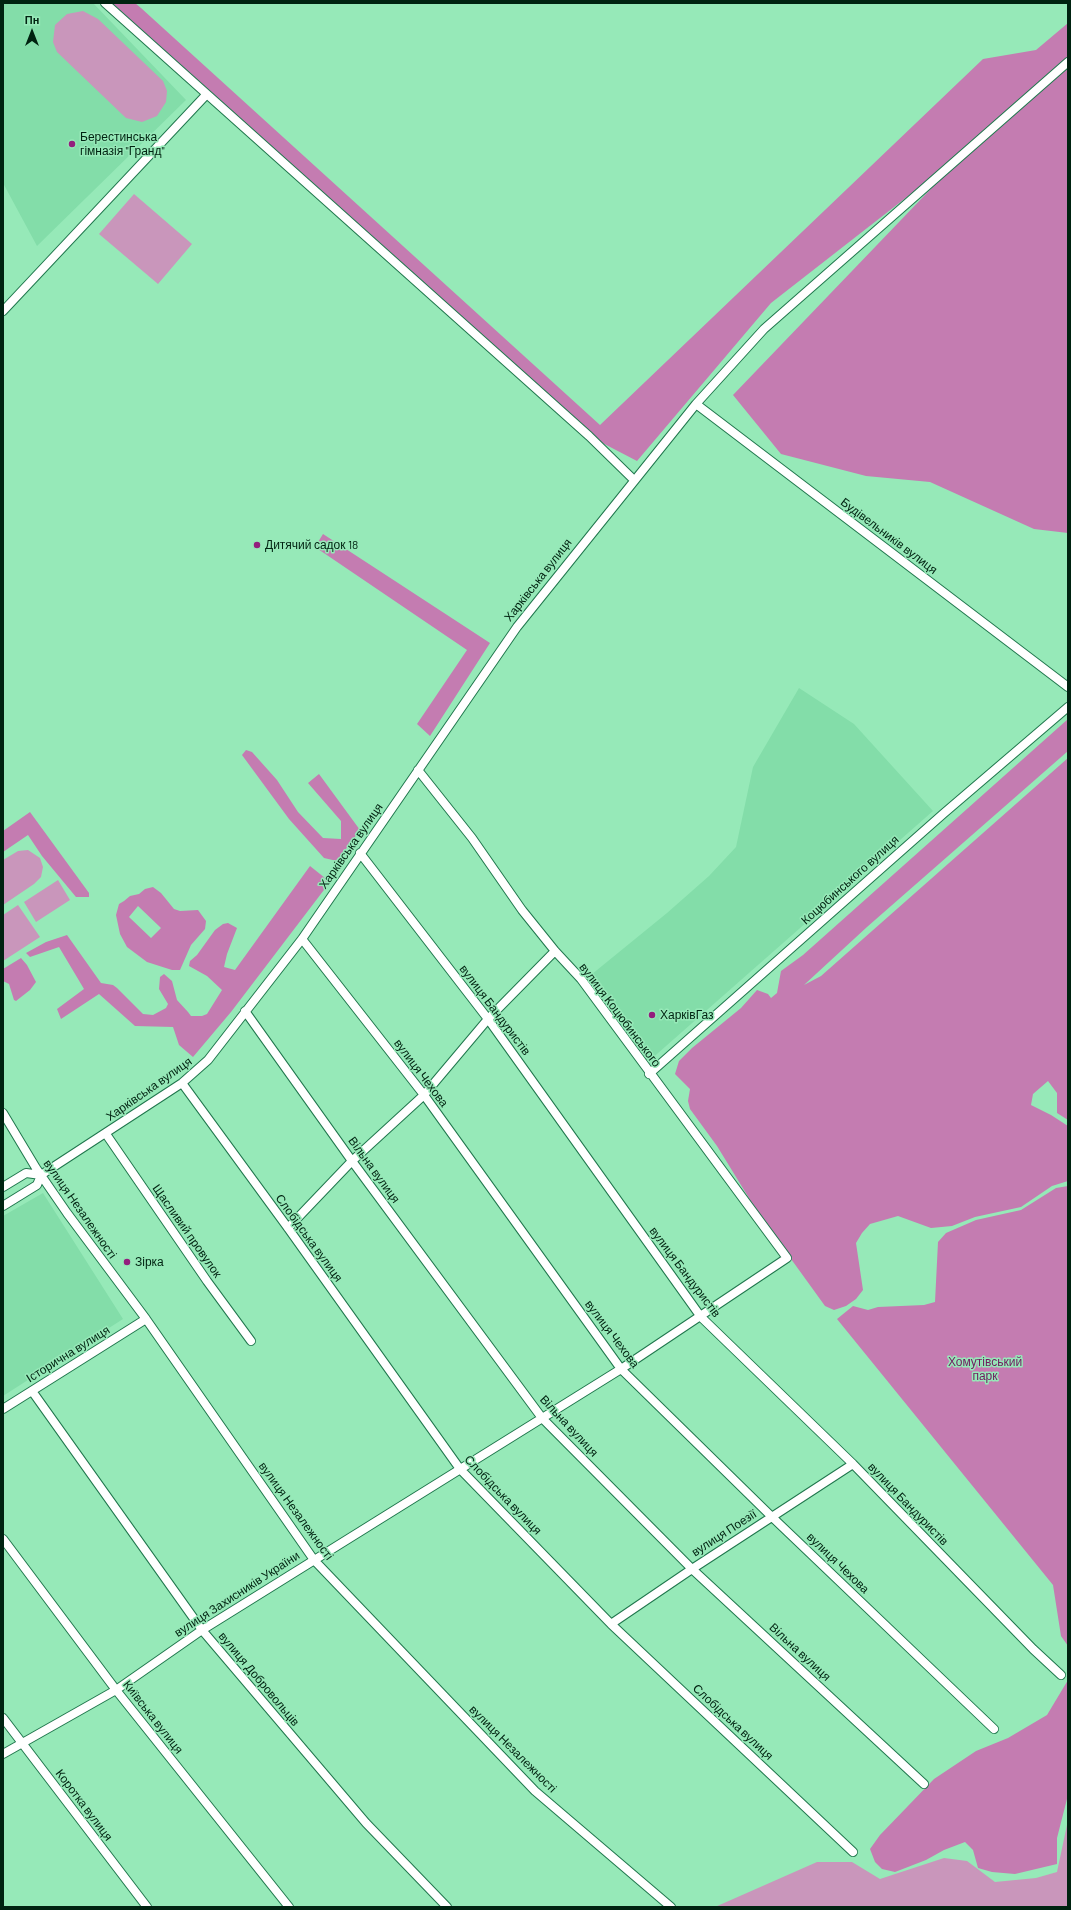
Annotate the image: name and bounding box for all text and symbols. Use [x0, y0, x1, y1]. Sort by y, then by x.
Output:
north arrow [12, 12, 52, 52]
text: Пн [25, 13, 39, 26]
place label: Берестинська гімназія "Гранд" [80, 130, 165, 158]
marker: Берестинська гімназія "Гранд" [67, 139, 77, 149]
street label: Будівельників вулиця [838, 495, 940, 577]
street label: Харківська вулиця [501, 536, 575, 624]
place label: Дитячий садок 18 [265, 538, 358, 552]
marker: Дитячий садок 18 [252, 540, 262, 550]
street label: Харківська вулиця [316, 800, 386, 892]
street label: Коцюбинського вулиця [798, 832, 902, 928]
street label: вулиця Коцюбинського [576, 960, 664, 1070]
street label: вулиця Бандуристів [456, 962, 534, 1058]
place label: ХарківГаз [660, 1008, 714, 1022]
marker: ХарківГаз [647, 1010, 657, 1020]
street label: вулиця Чехова [391, 1036, 451, 1110]
street label: Харківська вулиця [103, 1054, 195, 1124]
street label: Вільна вулиця [345, 1134, 403, 1206]
street label: вулиця Незалежності [40, 1157, 120, 1261]
street label: Щасливий провулок [149, 1182, 225, 1280]
street label: Слобідська вулиця [272, 1191, 346, 1285]
street label: вулиця Бандуристів [646, 1224, 724, 1320]
place label: Зірка [135, 1255, 164, 1269]
marker: Зірка [122, 1257, 132, 1267]
street label: вулиця Чехова [582, 1297, 642, 1371]
street label: Історична вулиця [24, 1323, 112, 1385]
park label: Хомутівський парк [948, 1355, 1022, 1383]
street label: Вільна вулиця [537, 1392, 601, 1460]
street label: Слобідська вулиця [461, 1452, 545, 1538]
street label: вулиця Незалежності [256, 1459, 336, 1563]
street label: вулиця Бандуристів [865, 1460, 951, 1548]
street label: вулиця Поезії [689, 1507, 759, 1559]
street label: вулиця Чехова [804, 1530, 872, 1596]
street label: вулиця Захисників України [172, 1548, 302, 1640]
street label: Вільна вулиця [766, 1620, 834, 1684]
street label: вулиця Добровольців [215, 1629, 303, 1729]
street label: Київська вулиця [120, 1677, 186, 1757]
street label: Слобідська вулиця [690, 1681, 776, 1763]
street label: вулиця Незалежності [466, 1702, 560, 1796]
street label: Коротка вулиця [52, 1766, 116, 1844]

